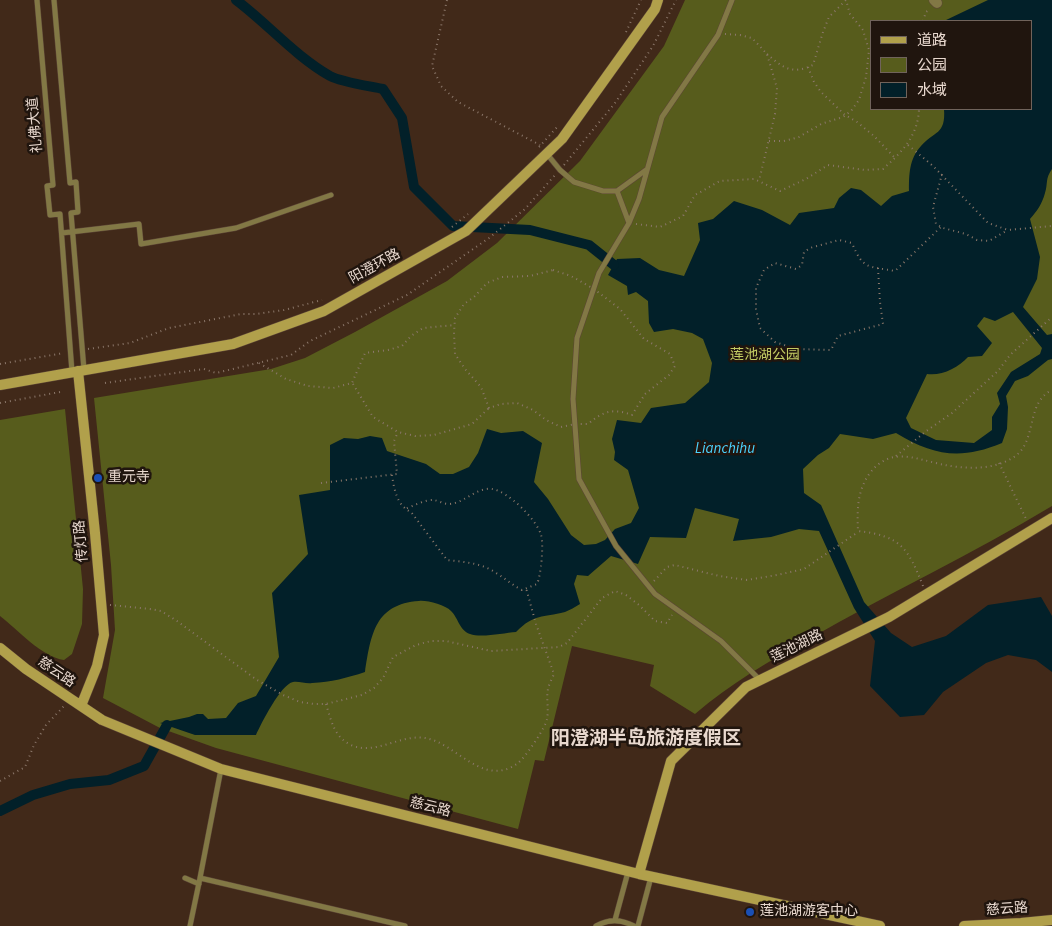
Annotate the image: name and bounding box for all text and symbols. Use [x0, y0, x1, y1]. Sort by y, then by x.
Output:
legend [870, 20, 1032, 110]
text: 道路 [917, 30, 947, 51]
text: 公园 [917, 55, 947, 76]
text: 水域 [917, 80, 947, 101]
street label: 礼佛大道 [25, 96, 47, 154]
street label: 阳澄环路 [346, 246, 404, 288]
park label: 莲池湖公园 [730, 348, 800, 364]
water label: Lianchihu [695, 441, 755, 459]
place label: 重元寺 [108, 470, 150, 486]
marker: 重元寺 [92, 472, 104, 484]
street label: 传灯路 [72, 519, 92, 563]
street label: 莲池湖路 [768, 627, 826, 667]
street label: 慈云路 [34, 654, 78, 692]
district label: 阳澄湖半岛旅游度假区 [551, 729, 741, 751]
street label: 慈云路 [408, 795, 452, 821]
street label: 慈云路 [985, 900, 1029, 920]
place label: 莲池湖游客中心 [760, 904, 858, 920]
marker: 莲池湖游客中心 [744, 906, 756, 918]

